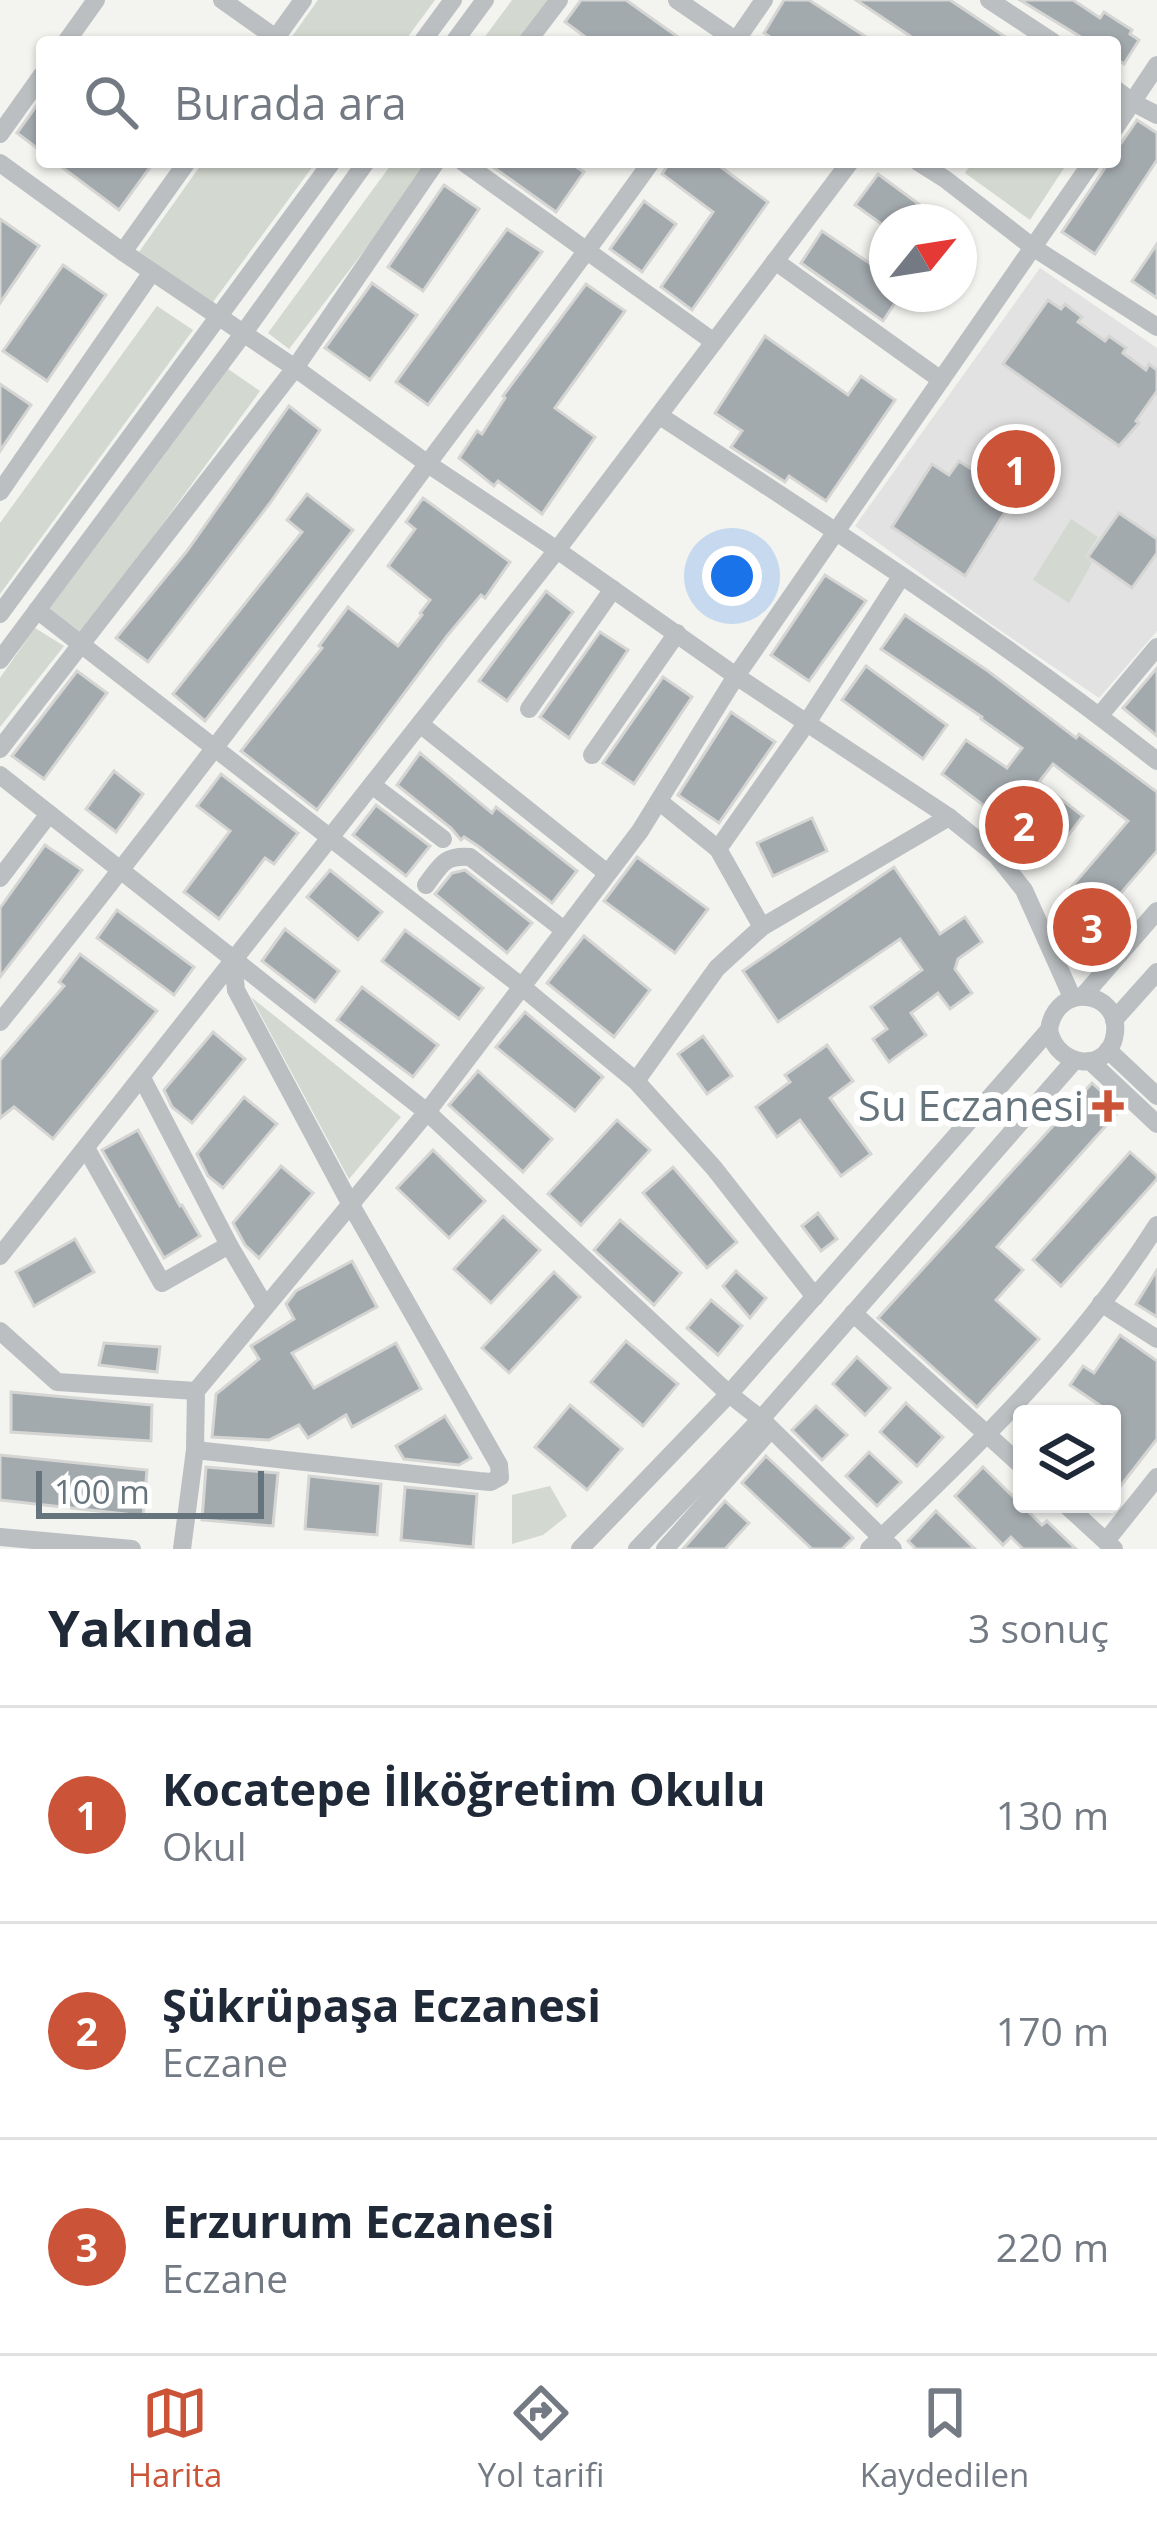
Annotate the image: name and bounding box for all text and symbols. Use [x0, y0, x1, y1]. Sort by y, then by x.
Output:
search box [36, 36, 1121, 168]
icon: search [78, 69, 144, 135]
text: Burada ara [174, 72, 407, 133]
north arrow [869, 204, 977, 312]
pin: 1 [977, 424, 1055, 514]
your location [702, 546, 762, 606]
pin: 2 [985, 780, 1063, 870]
pin: 3 [1053, 882, 1131, 972]
place label: Su Eczanesi [858, 1076, 1084, 1133]
marker: Su Eczanesi [1095, 1093, 1121, 1119]
map controls [1013, 1405, 1121, 1513]
button: layers [1013, 1405, 1121, 1513]
scale bar [36, 1465, 264, 1518]
text: 100 m [54, 1469, 150, 1514]
text: Yakında [48, 1592, 254, 1662]
text: 3 sonuç [968, 1601, 1109, 1654]
text: Kocatepe İlköğretim Okulu [162, 1758, 766, 1819]
text: 1 [76, 1788, 98, 1841]
text: 130 m [996, 1788, 1109, 1841]
text: Okul [162, 1819, 247, 1872]
text: Şükrüpaşa Eczanesi [162, 1974, 601, 2035]
text: 2 [76, 2004, 98, 2057]
text: 170 m [996, 2004, 1109, 2057]
text: Eczane [162, 2035, 288, 2088]
text: Erzurum Eczanesi [162, 2190, 555, 2251]
text: 3 [76, 2220, 98, 2273]
text: 220 m [996, 2220, 1109, 2273]
text: Eczane [162, 2251, 288, 2304]
tab: Harita [128, 2380, 222, 2497]
tab: Yol tarifi [478, 2380, 604, 2497]
tab: Kaydedilen [860, 2380, 1029, 2497]

